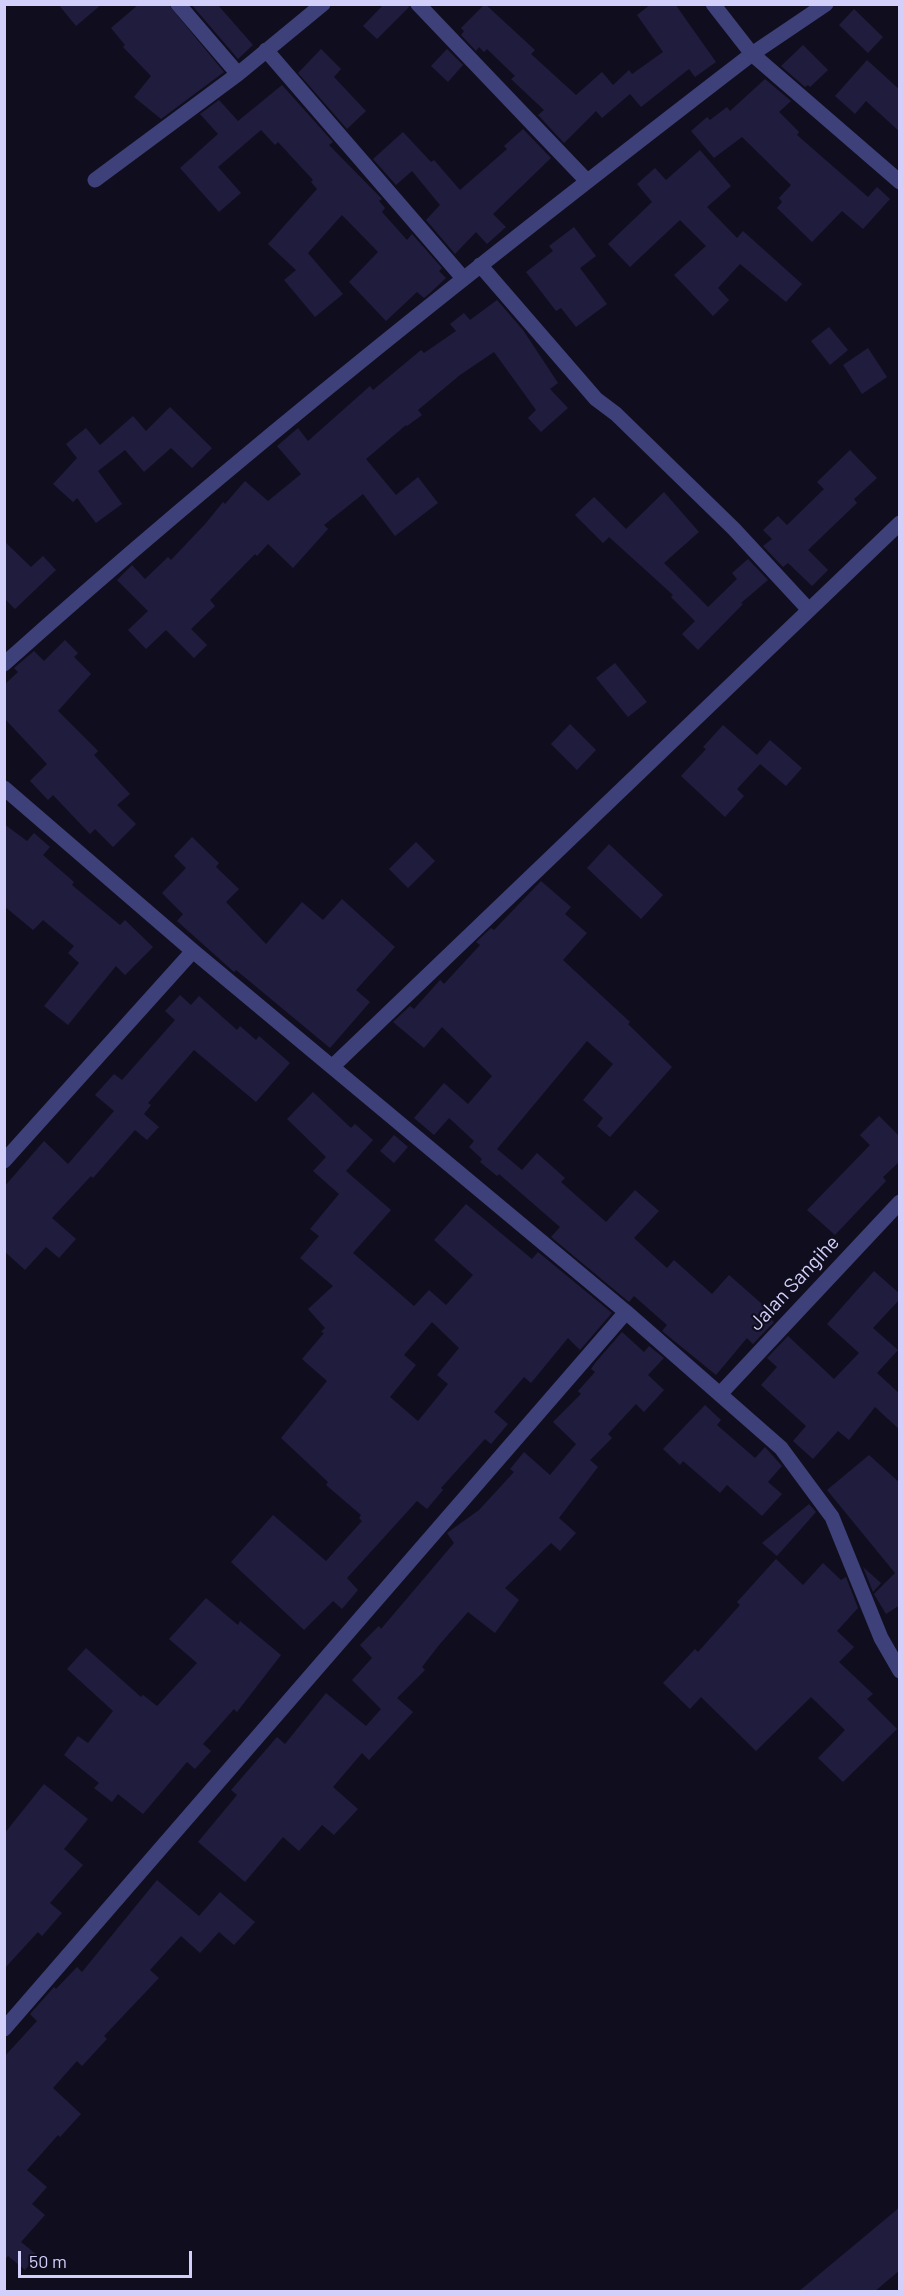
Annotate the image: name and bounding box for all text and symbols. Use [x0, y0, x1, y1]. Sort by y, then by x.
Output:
street label: Jalan Sangihe [744, 1231, 844, 1335]
scale bar [21, 2239, 195, 2277]
text: 50 m [29, 2250, 67, 2272]

